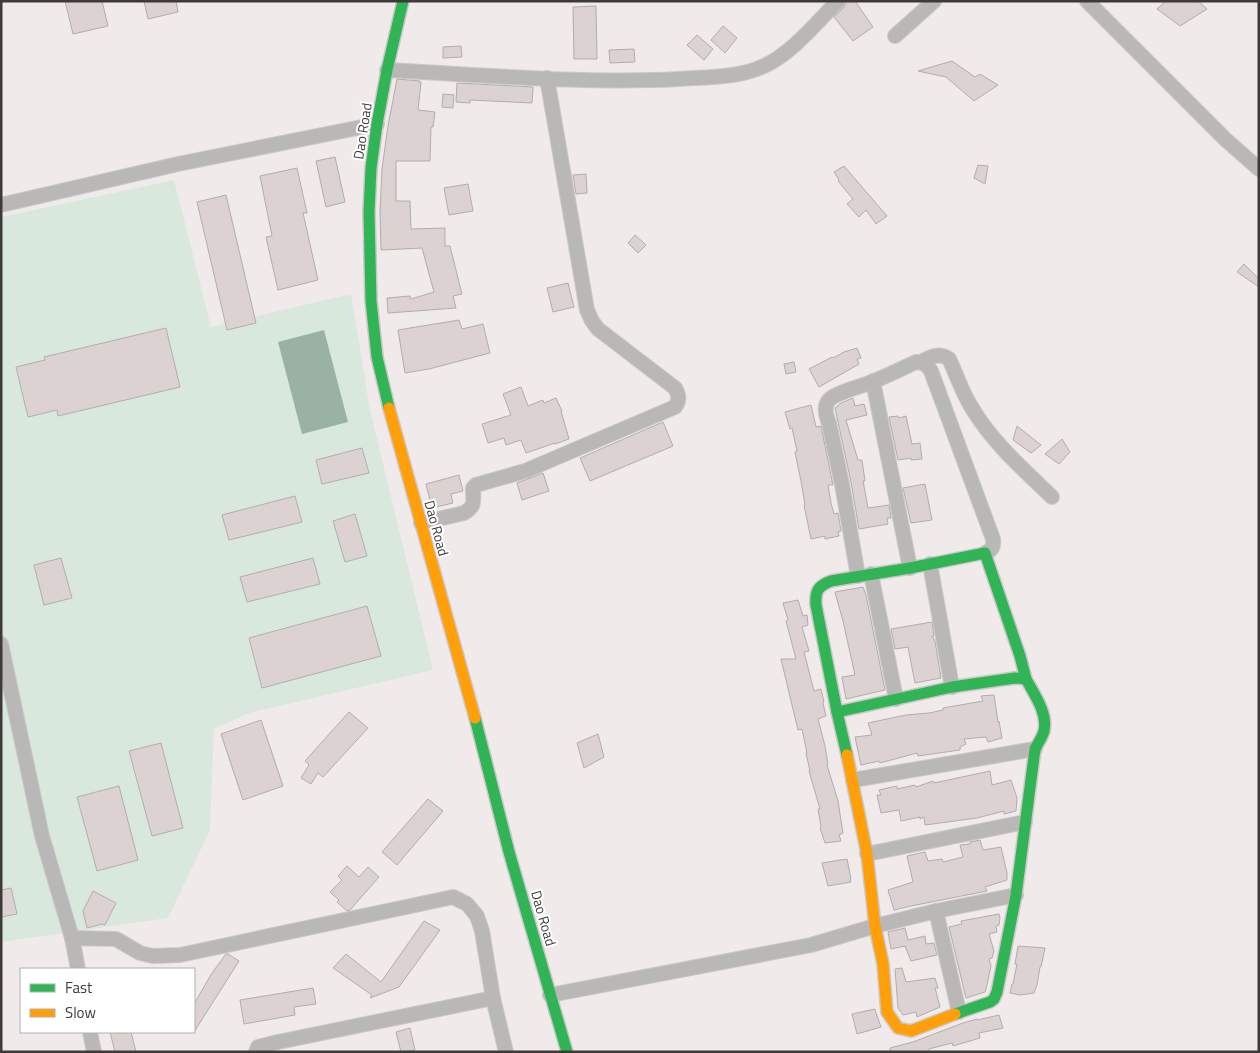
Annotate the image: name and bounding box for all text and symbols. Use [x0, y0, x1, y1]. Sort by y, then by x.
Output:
street label: Dao Road [347, 101, 377, 161]
street label: Dao Road [420, 498, 454, 558]
street label: Dao Road [526, 888, 562, 948]
legend [20, 968, 195, 1033]
text: Fast [65, 976, 93, 999]
text: Slow [65, 1001, 96, 1024]

